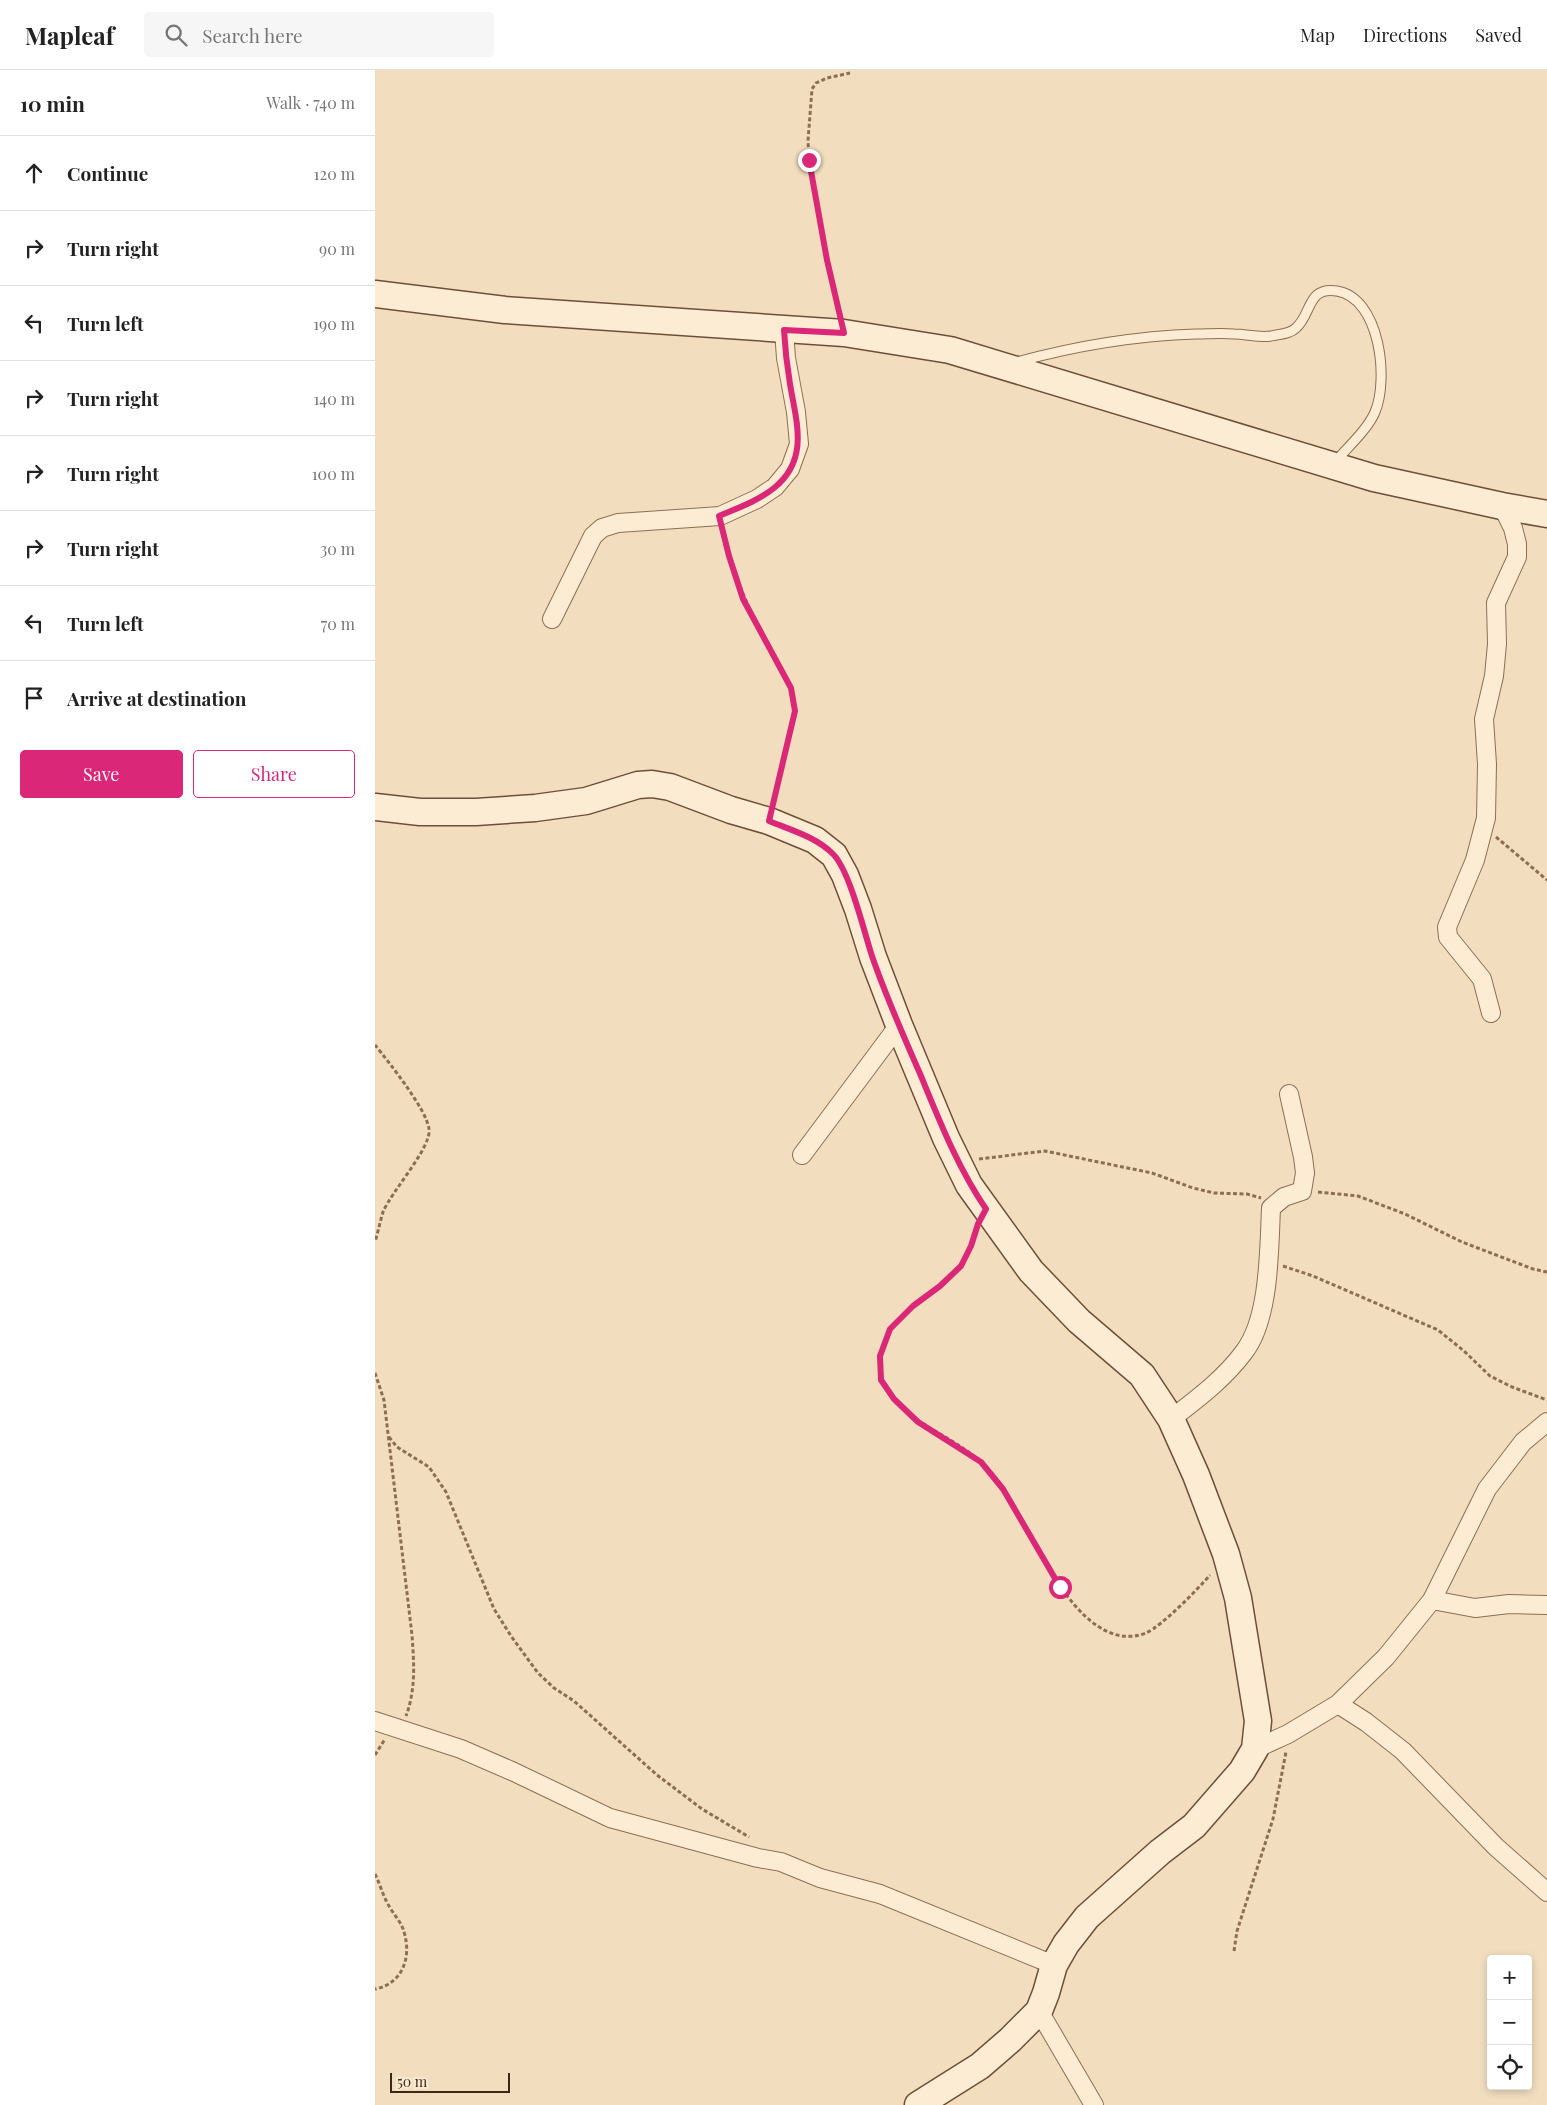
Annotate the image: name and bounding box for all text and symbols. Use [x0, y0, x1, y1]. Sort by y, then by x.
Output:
search box [144, 12, 494, 57]
text: Mapleaf [25, 19, 114, 51]
icon: search [162, 21, 190, 49]
text: Search here [202, 22, 303, 48]
text: Map [1300, 23, 1335, 47]
text: Directions [1363, 23, 1447, 47]
text: Saved [1475, 23, 1522, 47]
text: 10 min [20, 89, 85, 117]
text: Walk · 740 m [266, 92, 355, 113]
route end [798, 149, 821, 172]
icon: ahead [20, 159, 48, 187]
text: Continue [67, 160, 148, 186]
text: 120 m [314, 163, 355, 184]
icon: right [20, 234, 48, 262]
text: Turn right [67, 235, 159, 261]
text: 90 m [319, 238, 355, 259]
icon: left [20, 309, 48, 337]
text: Turn left [67, 310, 144, 336]
text: 190 m [313, 313, 355, 334]
icon: right [20, 384, 48, 412]
text: Turn right [67, 385, 159, 411]
text: 140 m [313, 388, 355, 409]
icon: right [20, 459, 48, 487]
text: Turn right [67, 460, 159, 486]
text: 100 m [312, 463, 355, 484]
icon: right [20, 534, 48, 562]
text: Turn right [67, 535, 159, 561]
text: 30 m [320, 538, 355, 559]
icon: left [20, 609, 48, 637]
text: Turn left [67, 610, 144, 636]
text: 70 m [321, 613, 355, 634]
icon: arrive [20, 684, 48, 712]
text: Arrive at destination [67, 685, 247, 711]
button: Save [20, 750, 183, 798]
button: Share [193, 750, 355, 798]
route start [1049, 1576, 1072, 1599]
map controls [1487, 1955, 1532, 2090]
button: + [1487, 1955, 1532, 2000]
button: − [1487, 2000, 1532, 2045]
button: locate [1487, 2045, 1532, 2090]
scale bar [390, 2070, 510, 2093]
text: 50 m [397, 2072, 427, 2091]

